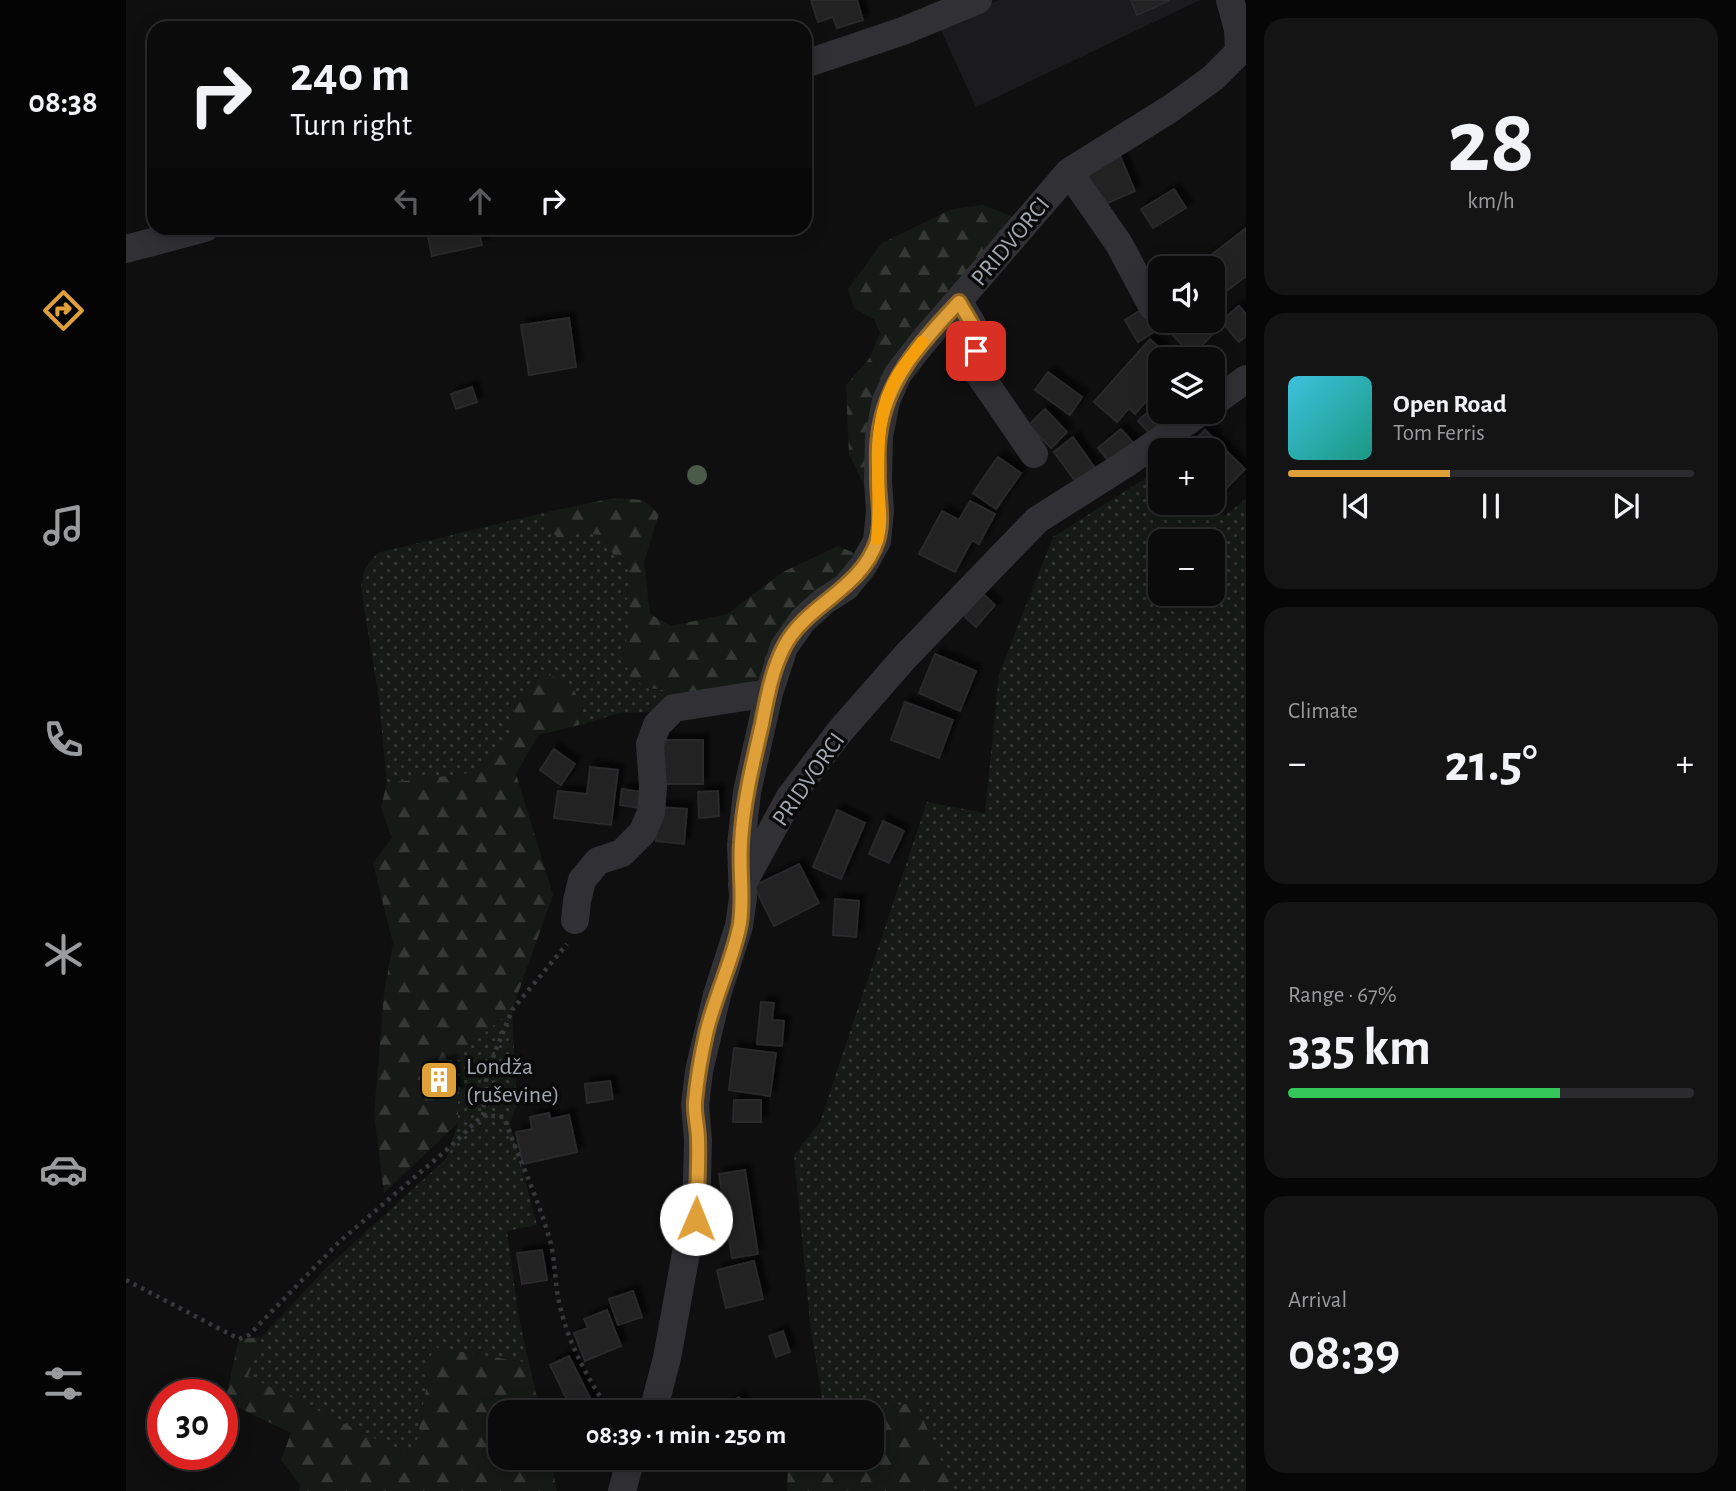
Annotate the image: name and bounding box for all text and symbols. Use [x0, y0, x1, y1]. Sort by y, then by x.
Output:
icon: right [175, 49, 266, 140]
text: 240 m [290, 51, 410, 100]
text: 08:38 [28, 86, 98, 118]
text: 28 [1447, 97, 1535, 188]
text: Turn right [290, 109, 412, 141]
icon: left [388, 182, 426, 220]
icon: ahead [461, 182, 499, 220]
icon: right [534, 182, 572, 220]
text: km/h [1467, 190, 1515, 213]
street label: PRIDVORCI [967, 193, 1055, 291]
map controls [1148, 256, 1225, 606]
button: sound [1148, 256, 1225, 333]
icon: directions [39, 286, 88, 335]
pin [946, 321, 1006, 381]
icon: arrive [957, 332, 995, 370]
button: layers [1148, 347, 1225, 424]
text: Open Road [1393, 391, 1507, 417]
text: Tom Ferris [1393, 422, 1485, 445]
button: + [1148, 438, 1225, 515]
icon: previous [1337, 487, 1375, 525]
icon: pause [1472, 487, 1510, 525]
icon: next [1607, 487, 1645, 525]
icon: music [39, 501, 88, 550]
button: − [1148, 529, 1225, 606]
text: Climate [1288, 700, 1358, 723]
icon: phone [39, 715, 88, 764]
street label: PRIDVORCI [768, 729, 850, 831]
text: 21.5° [1445, 738, 1537, 790]
text: − [1288, 745, 1306, 783]
text: + [1676, 745, 1694, 783]
icon: climate [39, 930, 88, 979]
text: Range · 67% [1288, 984, 1397, 1007]
text: 335 km [1288, 1022, 1431, 1074]
place label: Londža (ruševine) [466, 1055, 560, 1107]
building icon: Londža (ruševine) [418, 1059, 460, 1101]
icon: car [39, 1145, 88, 1194]
position arrow [659, 1182, 733, 1256]
text: Arrival [1288, 1289, 1347, 1312]
text: 08:39 [1288, 1327, 1400, 1379]
icon: filters [39, 1359, 88, 1408]
speed limit sign: 30 [147, 1379, 238, 1470]
text: 08:39 · 1 min · 250 m [586, 1422, 786, 1448]

